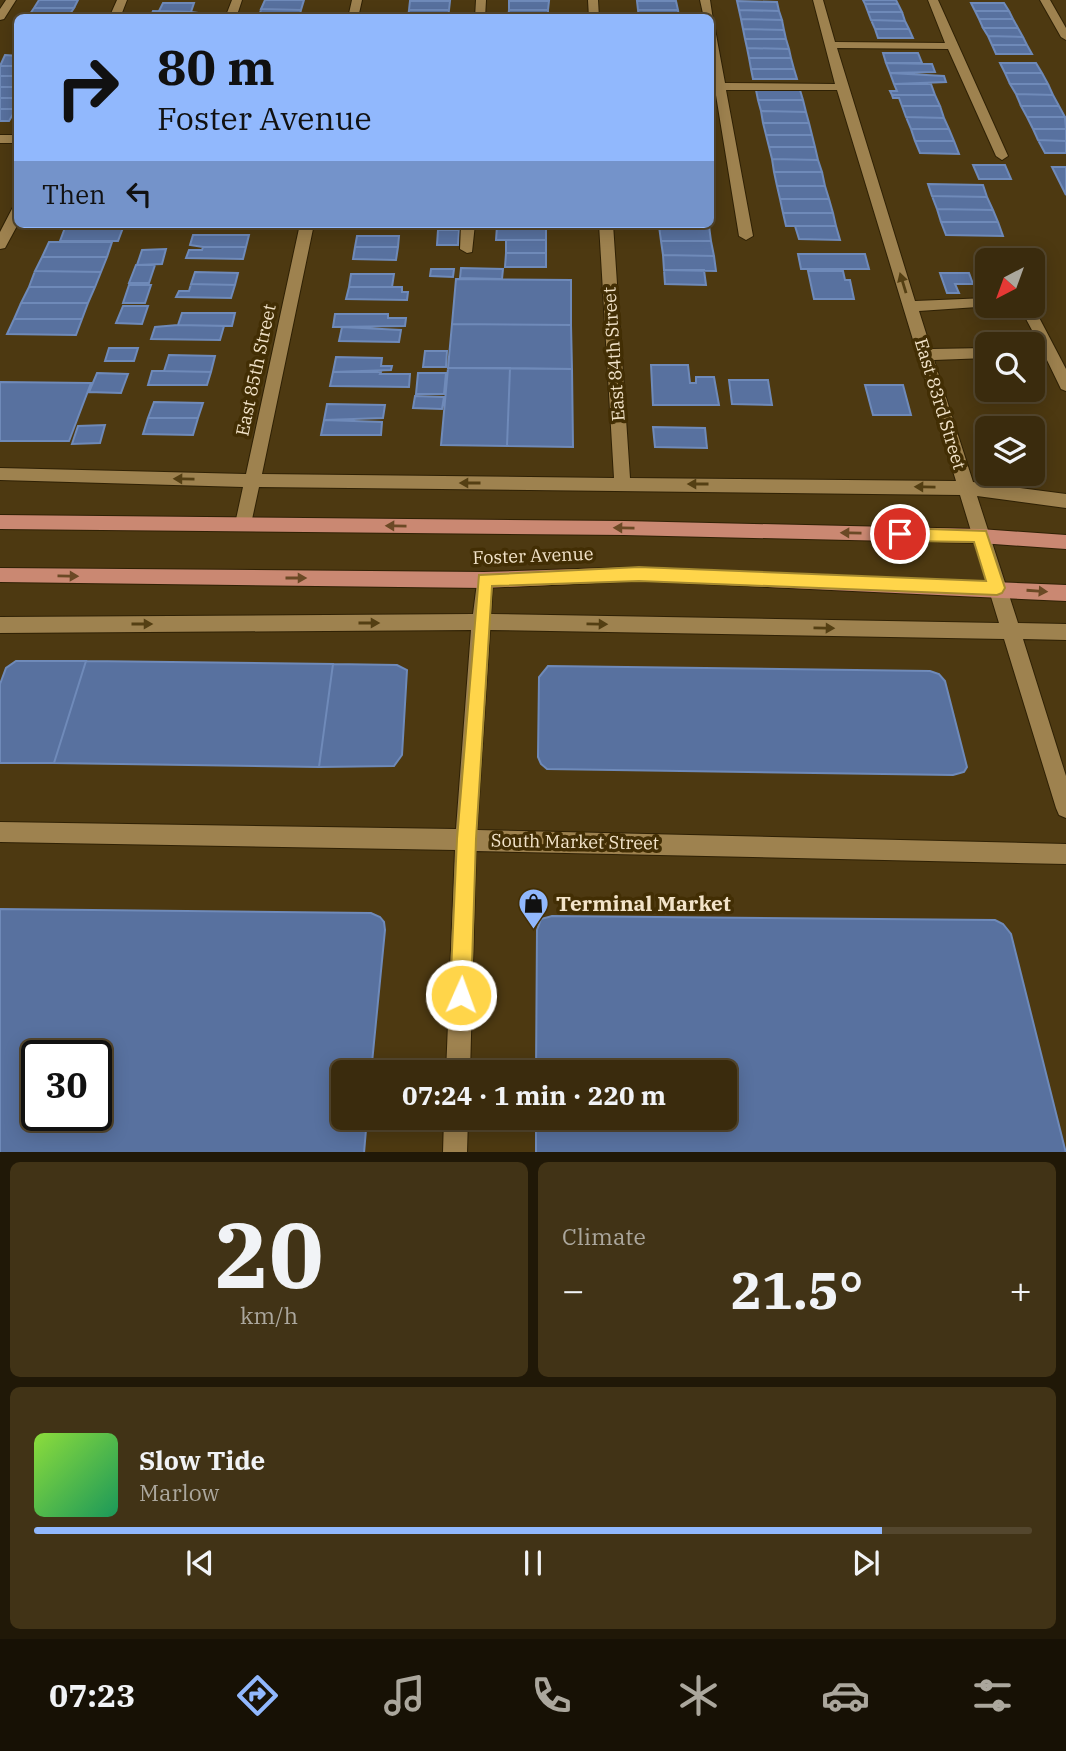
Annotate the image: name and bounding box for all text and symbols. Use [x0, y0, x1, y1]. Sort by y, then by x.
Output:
text: 80 m [157, 35, 275, 98]
icon: right [42, 42, 133, 133]
text: Foster Avenue [157, 97, 372, 139]
icon: left [120, 175, 158, 213]
text: Then [42, 177, 106, 211]
north arrow [975, 248, 1045, 318]
map controls [975, 248, 1045, 486]
one-way arrow [897, 272, 907, 293]
street label: East 84th Street [597, 286, 630, 422]
street label: East 85th Street [230, 302, 281, 438]
button: search [975, 332, 1045, 402]
street label: East 83rd Street [910, 336, 971, 472]
button: layers [975, 416, 1045, 486]
one-way arrow [173, 473, 195, 485]
one-way arrow [459, 477, 481, 489]
one-way arrow [686, 478, 708, 490]
one-way arrow [914, 481, 936, 493]
pin [870, 504, 930, 564]
icon: arrive [881, 515, 919, 553]
one-way arrow [385, 520, 407, 532]
one-way arrow [612, 522, 634, 534]
one-way arrow [840, 527, 862, 539]
street label: Foster Avenue [472, 542, 594, 569]
one-way arrow [57, 570, 79, 582]
one-way arrow [285, 572, 307, 584]
one-way arrow [1026, 586, 1048, 597]
one-way arrow [358, 617, 380, 629]
one-way arrow [131, 618, 153, 630]
one-way arrow [586, 618, 608, 630]
one-way arrow [813, 623, 835, 634]
street label: South Market Street [491, 829, 659, 854]
shop icon: Terminal Market [516, 887, 550, 931]
place label: Terminal Market [556, 889, 731, 917]
position arrow [424, 958, 498, 1032]
speed limit sign: 30 [21, 1040, 112, 1131]
text: 07:24 · 1 min · 220 m [402, 1078, 666, 1112]
text: 20 [214, 1195, 324, 1313]
text: Climate [562, 1221, 646, 1251]
text: 21.5° [731, 1256, 863, 1323]
text: − [562, 1265, 585, 1314]
text: + [1009, 1265, 1032, 1314]
text: km/h [240, 1300, 298, 1330]
text: Slow Tide [139, 1443, 265, 1477]
text: Marlow [139, 1477, 219, 1507]
icon: previous [181, 1544, 219, 1582]
icon: pause [514, 1544, 552, 1582]
icon: next [847, 1544, 885, 1582]
icon: directions [233, 1671, 282, 1720]
icon: music [380, 1671, 429, 1720]
icon: phone [527, 1671, 576, 1720]
icon: climate [674, 1671, 723, 1720]
icon: car [821, 1671, 870, 1720]
icon: filters [968, 1671, 1017, 1720]
text: 07:23 [49, 1674, 135, 1716]

